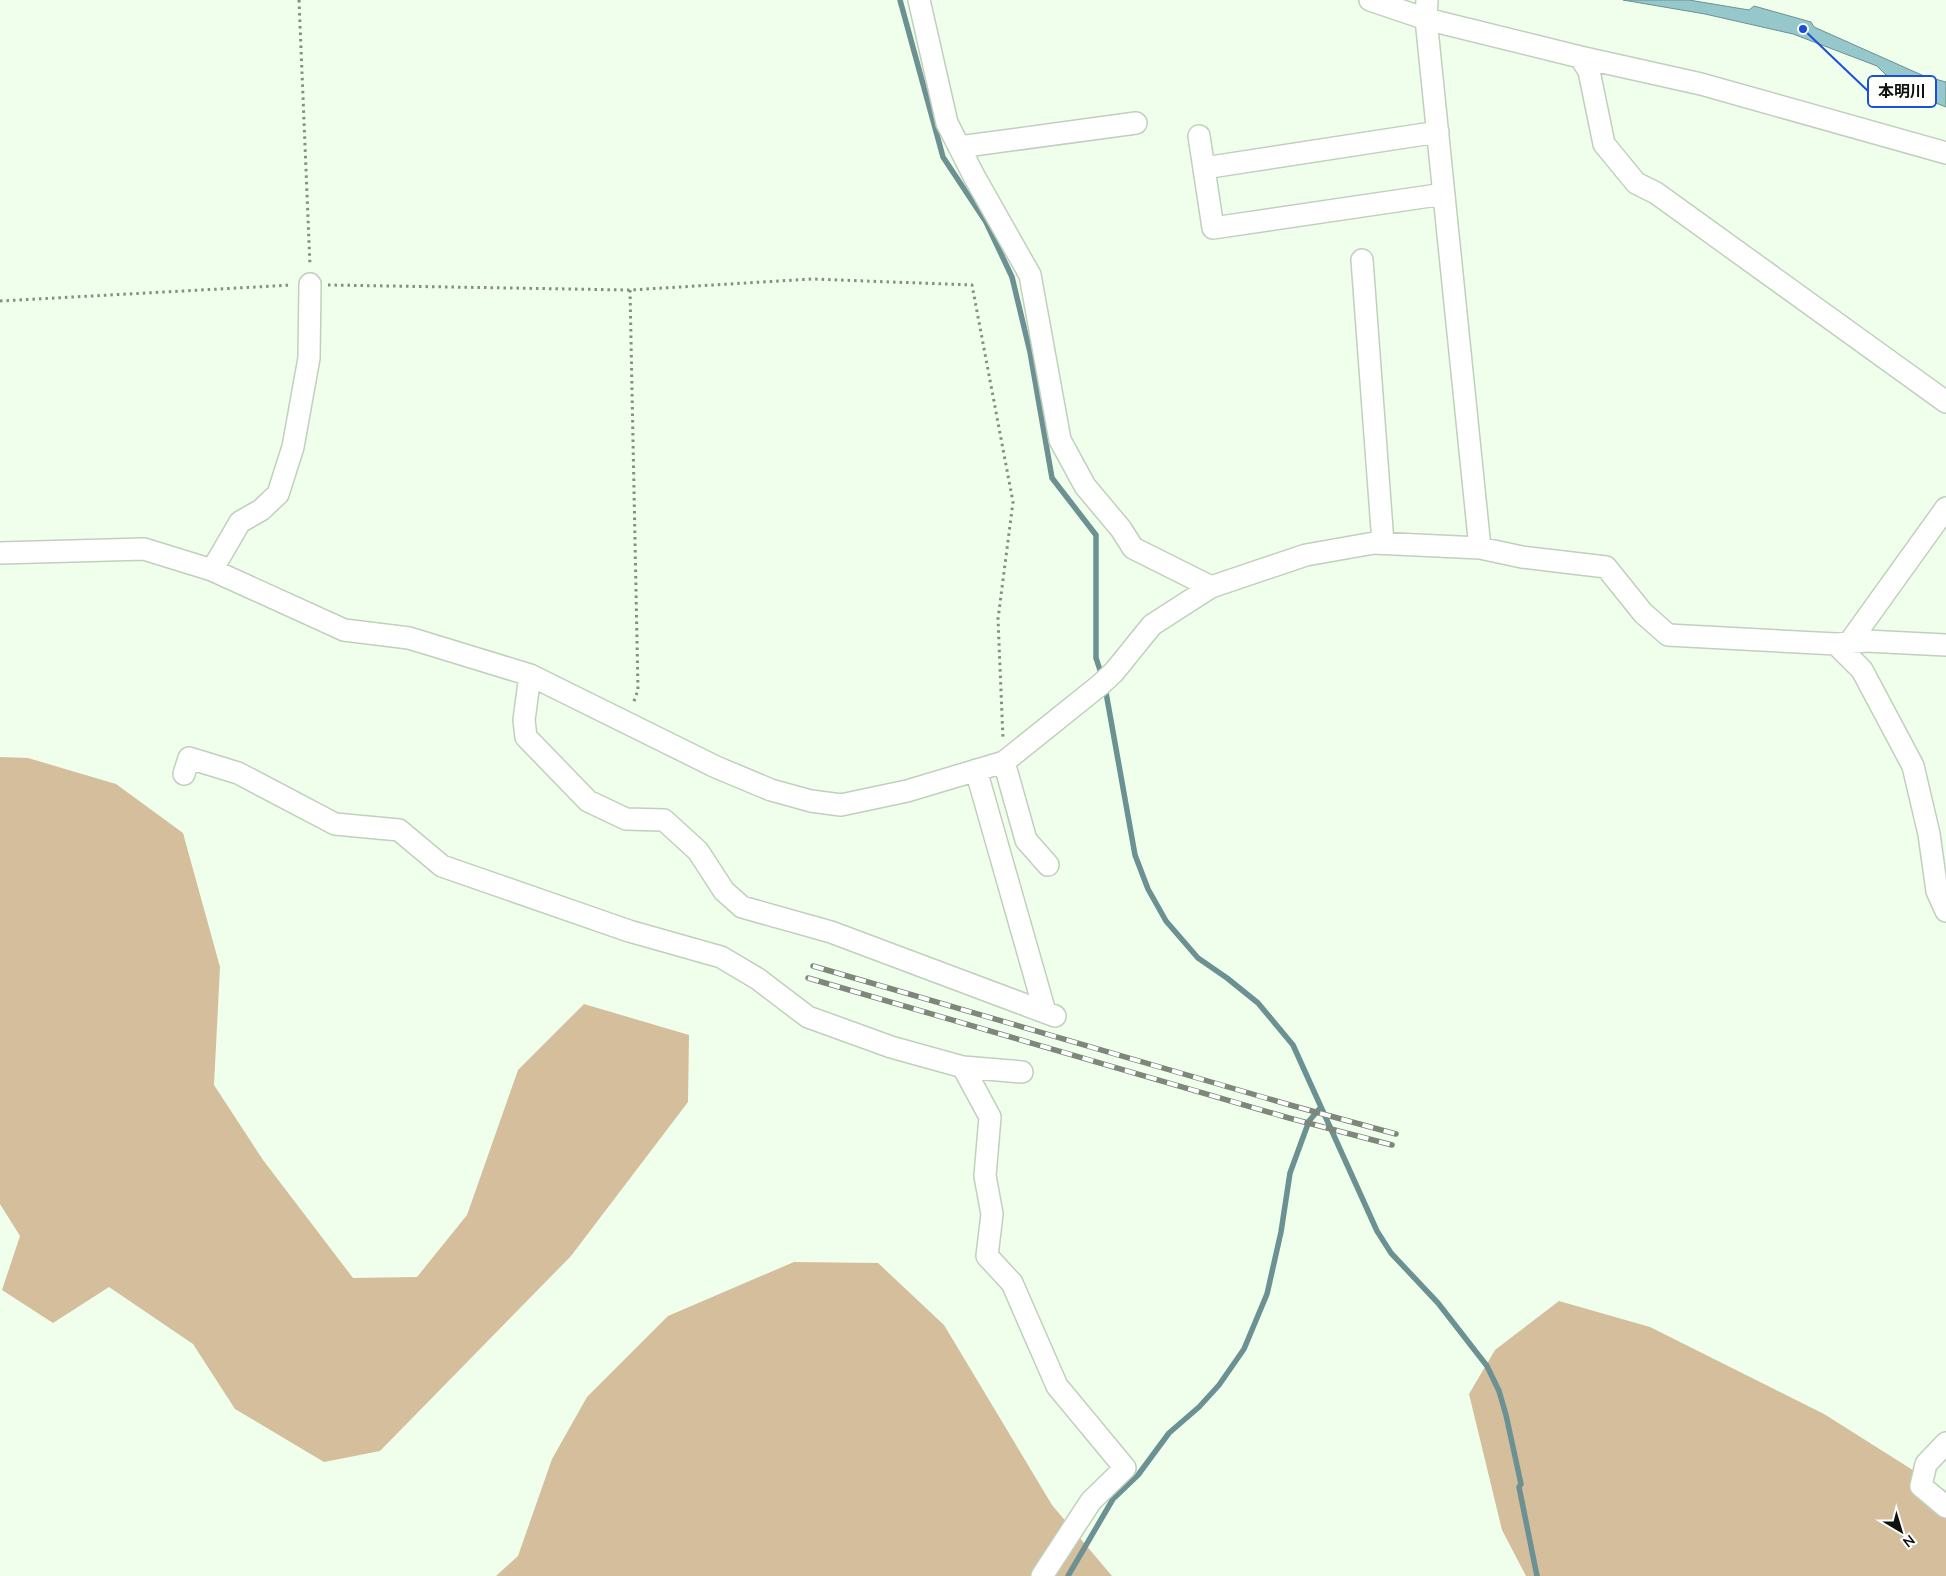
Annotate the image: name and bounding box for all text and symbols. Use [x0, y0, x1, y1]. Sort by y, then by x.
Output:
callout: 本明川 [1868, 76, 1936, 107]
text: 本明川 [1878, 81, 1926, 103]
north arrow [1876, 1506, 1926, 1556]
text: N [1899, 1530, 1919, 1552]

